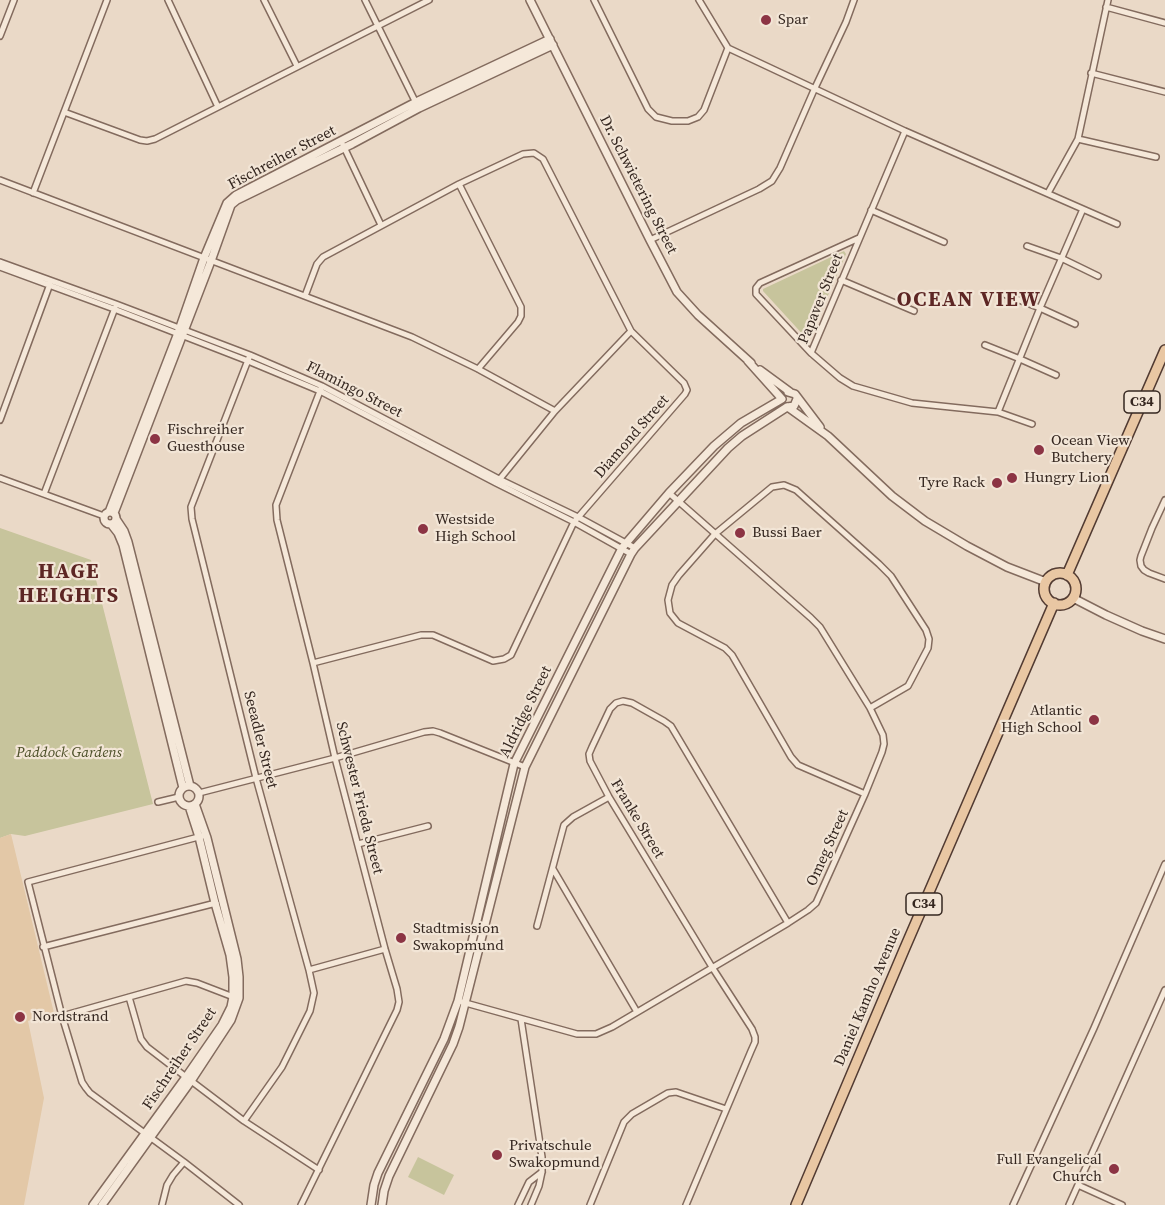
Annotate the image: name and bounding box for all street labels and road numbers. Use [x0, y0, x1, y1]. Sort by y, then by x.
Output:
street label: Dr. Schwietering Street [595, 113, 681, 257]
street label: Fischreiher Street [225, 122, 339, 194]
street label: Papaver Street [795, 251, 847, 347]
street label: Flamingo Street [303, 358, 405, 422]
road number: C34 [1124, 391, 1160, 413]
street label: Diamond Street [591, 392, 673, 482]
street label: Aldridge Street [496, 663, 556, 761]
street label: Seeadler Street [239, 689, 281, 791]
street label: Schwester Frieda Street [331, 720, 387, 876]
street label: Franke Street [606, 776, 668, 862]
street label: Omeg Street [803, 807, 853, 889]
road number: C34 [906, 893, 942, 915]
street label: Daniel Kamho Avenue [831, 925, 905, 1069]
street label: Fischreiher Street [139, 1005, 221, 1113]

